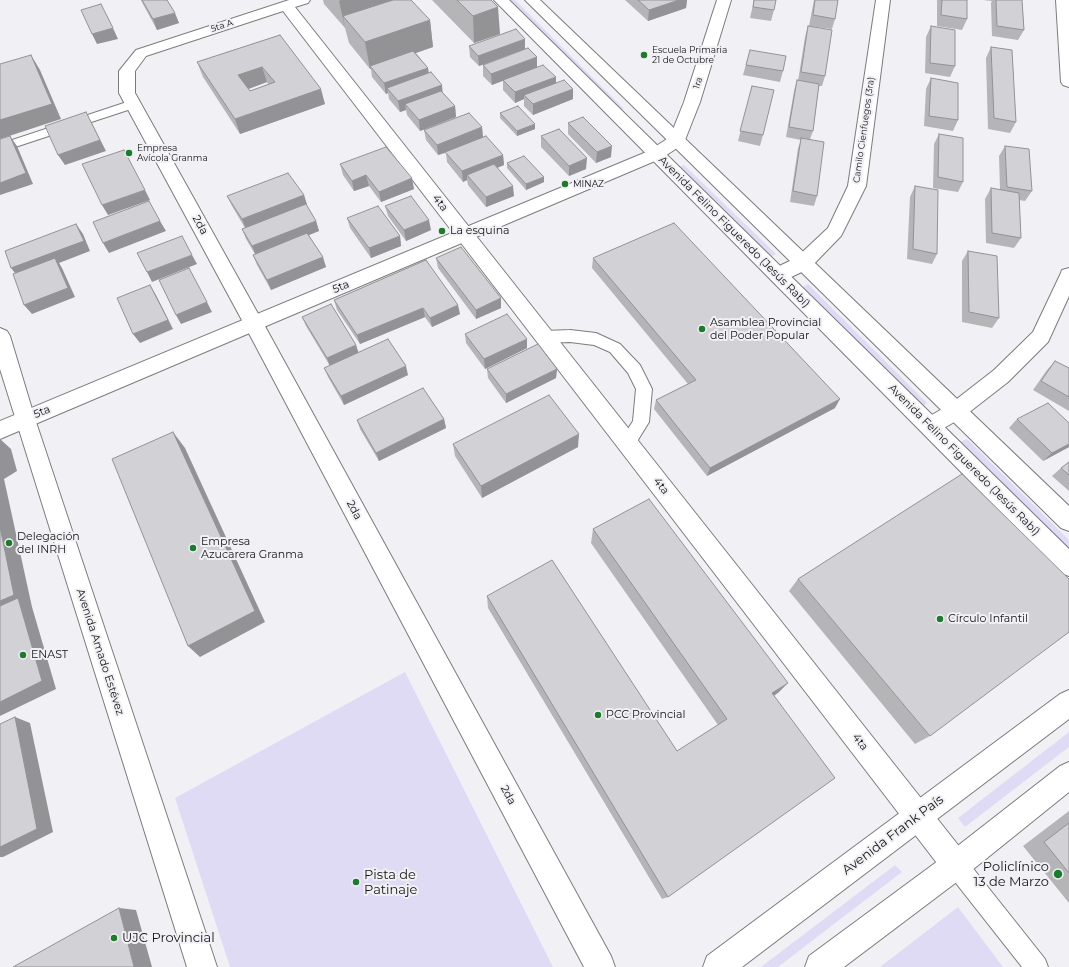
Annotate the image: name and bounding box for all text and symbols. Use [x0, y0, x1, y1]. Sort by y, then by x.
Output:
street label: 5ta A [210, 17, 234, 35]
place label: Escuela Primaria 21 de Octubre [652, 45, 727, 66]
marker: Escuela Primaria 21 de Octubre [639, 50, 649, 60]
street label: 1ra [691, 76, 705, 90]
street label: Camilo Cienfuegos (3ra) [851, 76, 877, 184]
place label: Empresa Avícola Granma [137, 143, 208, 164]
marker: Empresa Avícola Granma [124, 148, 134, 158]
street label: Avenida Felino Figueredo (Jesús Rabí) [656, 154, 812, 310]
marker: MINAZ [560, 179, 570, 189]
place label: MINAZ [573, 179, 604, 189]
street label: 4ta [429, 192, 451, 214]
street label: 2da [189, 213, 211, 237]
place label: La esquina [450, 224, 510, 238]
marker: La esquina [437, 226, 447, 236]
street label: 5ta [331, 278, 351, 296]
place label: Asamblea Provincial del Poder Popular [710, 316, 821, 342]
marker: Asamblea Provincial del Poder Popular [697, 324, 707, 334]
street label: Avenida Felino Figueredo (Jesús Rabí) [886, 382, 1042, 538]
street label: 5ta [32, 403, 52, 421]
street label: 4ta [650, 475, 672, 497]
street label: 2da [343, 498, 365, 522]
place label: Delegación del INRH [17, 530, 80, 556]
place label: Empresa Azucarera Granma [201, 535, 303, 561]
marker: Delegación del INRH [4, 538, 14, 548]
marker: Empresa Azucarera Granma [188, 543, 198, 553]
street label: Avenida Amado Estévez [73, 587, 127, 717]
place label: Círculo Infantil [948, 612, 1028, 626]
marker: Círculo Infantil [935, 614, 945, 624]
place label: ENAST [31, 648, 68, 662]
marker: ENAST [18, 650, 28, 660]
place label: PCC Provincial [606, 708, 686, 722]
marker: PCC Provincial [593, 710, 603, 720]
street label: 4ta [849, 731, 871, 753]
street label: 2da [497, 783, 519, 807]
street label: Avenida Frank País [839, 792, 947, 878]
place label: Policlínico 13 de Marzo [974, 859, 1049, 890]
place label: Pista de Patinaje [364, 867, 417, 898]
marker: Policlínico 13 de Marzo [1052, 868, 1064, 880]
marker: Pista de Patinaje [351, 877, 361, 887]
place label: UJC Provincial [122, 930, 215, 946]
marker: UJC Provincial [109, 933, 119, 943]

